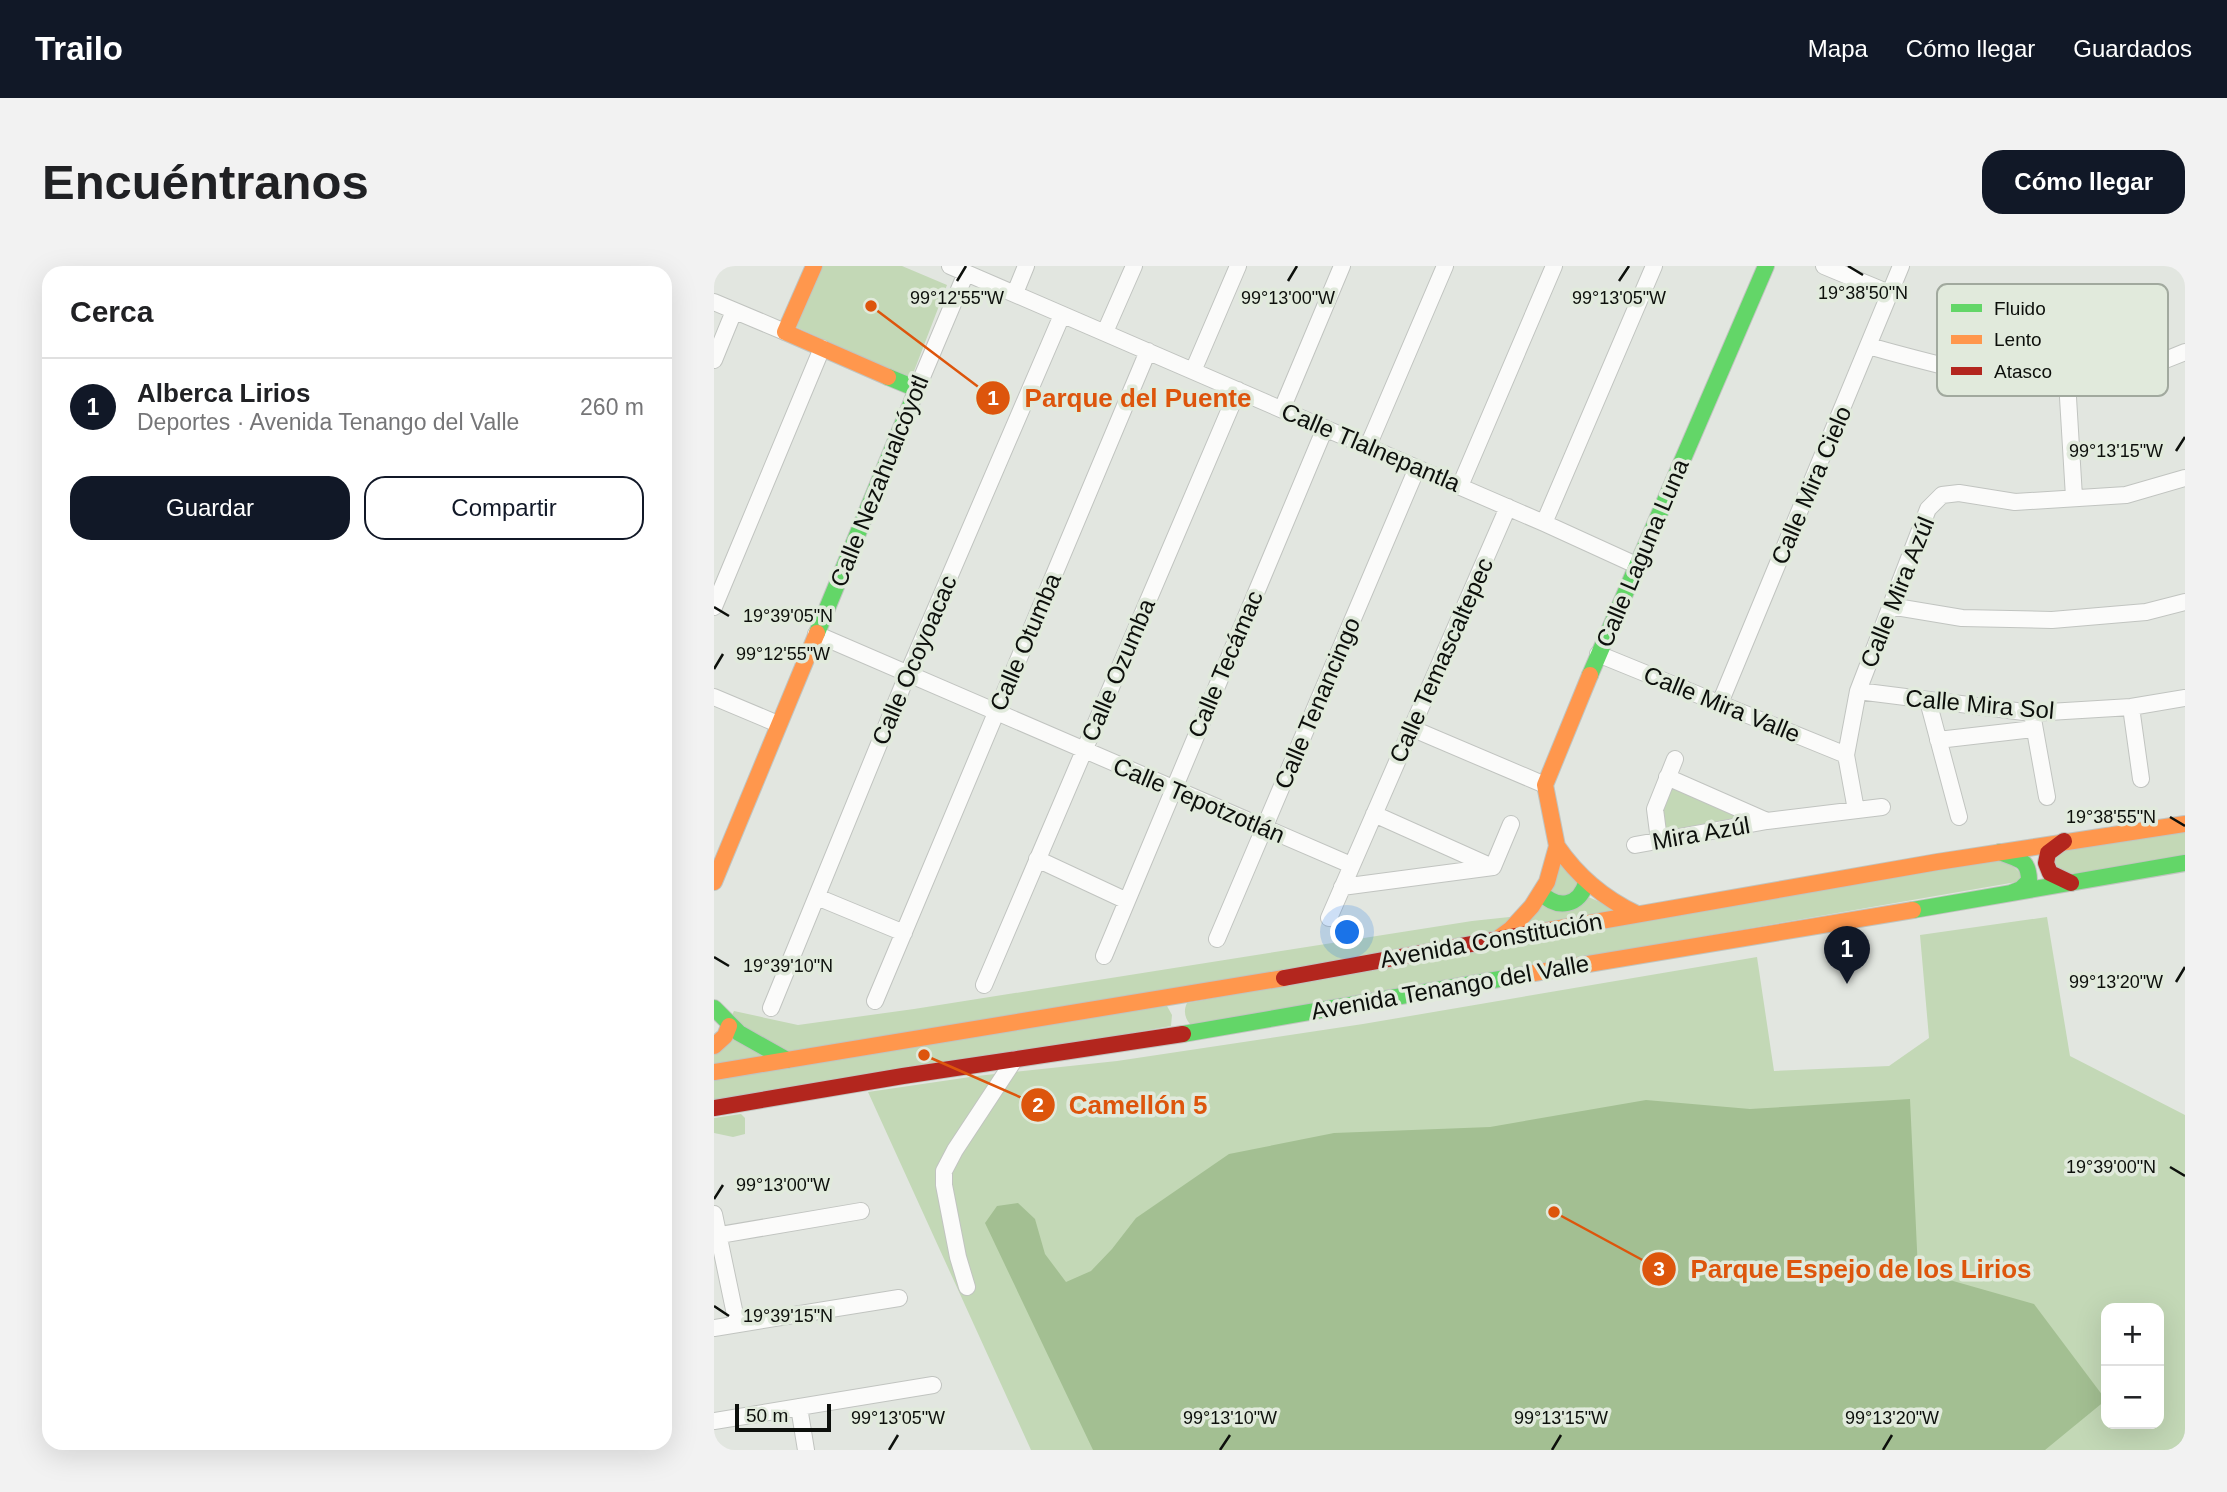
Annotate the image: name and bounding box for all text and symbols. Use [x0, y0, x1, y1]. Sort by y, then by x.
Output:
text: Trailo [35, 30, 123, 67]
text: Mapa [1808, 35, 1868, 62]
text: Cómo llegar [1906, 35, 2035, 62]
text: Guardados [2073, 35, 2192, 62]
button: Cómo llegar [1982, 150, 2185, 214]
text: Encuéntranos [42, 155, 369, 209]
text: 19°38'50"N [1818, 283, 1908, 303]
legend [1937, 284, 2168, 396]
text: 99°12'55"W [910, 288, 1004, 308]
text: 99°13'00"W [1241, 288, 1335, 308]
text: 99°13'05"W [1572, 288, 1666, 308]
text: Cerca [70, 295, 153, 328]
text: Fluido [1994, 298, 2046, 319]
text: Lento [1994, 329, 2042, 350]
text: Atasco [1994, 361, 2052, 382]
street label: Calle Nezahualcóyotl [824, 371, 934, 591]
callout: Parque del Puente [975, 374, 1265, 421]
text: Alberca Lirios [137, 378, 310, 408]
text: Parque del Puente [1025, 383, 1251, 413]
text: 1 [987, 386, 999, 409]
text: 1 [87, 394, 99, 420]
text: 260 m [580, 394, 644, 420]
street label: Calle Tlalnepantla [1278, 397, 1465, 497]
street label: Calle Mira Cielo [1765, 402, 1857, 568]
text: Deportes · Avenida Tenango del Valle [137, 409, 519, 435]
text: 99°13'15"W [2069, 441, 2163, 461]
street label: Calle Laguna Luna [1590, 454, 1694, 651]
button: Guardar [70, 476, 350, 540]
button: Compartir [364, 476, 644, 540]
street label: Calle Mira Azúl [1855, 513, 1939, 671]
street label: Calle Temascaltepec [1384, 554, 1498, 766]
street label: Calle Otumba [984, 569, 1066, 715]
street label: Calle Ocoyoacac [866, 571, 962, 749]
street label: Calle Tecámac [1182, 586, 1268, 742]
street label: Calle Ozumba [1076, 594, 1160, 745]
text: 19°39'05"N [743, 606, 833, 626]
street label: Calle Tenancingo [1269, 613, 1365, 793]
text: 99°12'55"W [736, 644, 830, 664]
street label: Calle Mira Valle [1640, 660, 1804, 748]
street label: Calle Mira Sol [1904, 684, 2056, 724]
street label: Calle Tepotzotlán [1109, 752, 1289, 848]
text: 19°38'55"N [2066, 807, 2156, 827]
street label: Mira Azúl [1650, 811, 1752, 855]
street label: Avenida Constitución [1378, 907, 1604, 973]
your location [1330, 915, 1364, 949]
pin: 1 [1824, 926, 1870, 984]
street label: Avenida Tenango del Valle [1309, 949, 1591, 1025]
text: 19°39'10"N [743, 956, 833, 976]
text: 99°13'20"W [2069, 972, 2163, 992]
callout: Camellón 5 [1020, 1081, 1222, 1128]
text: Camellón 5 [1069, 1090, 1207, 1120]
text: 2 [1032, 1093, 1044, 1116]
text: 19°39'00"N [2066, 1157, 2156, 1177]
text: 99°13'00"W [736, 1175, 830, 1195]
callout: Parque Espejo de los Lirios [1641, 1246, 2045, 1293]
text: Parque Espejo de los Lirios [1691, 1254, 2031, 1284]
text: 3 [1653, 1257, 1665, 1280]
map controls [2101, 1303, 2164, 1429]
button: + [2101, 1303, 2164, 1366]
text: 19°39'15"N [743, 1306, 833, 1326]
button: − [2101, 1366, 2164, 1429]
scale bar [735, 1401, 831, 1433]
text: 50 m [746, 1405, 788, 1426]
text: 99°13'05"W [851, 1408, 945, 1428]
text: 99°13'10"W [1183, 1408, 1277, 1428]
text: 99°13'15"W [1514, 1408, 1608, 1428]
text: 99°13'20"W [1845, 1408, 1939, 1428]

